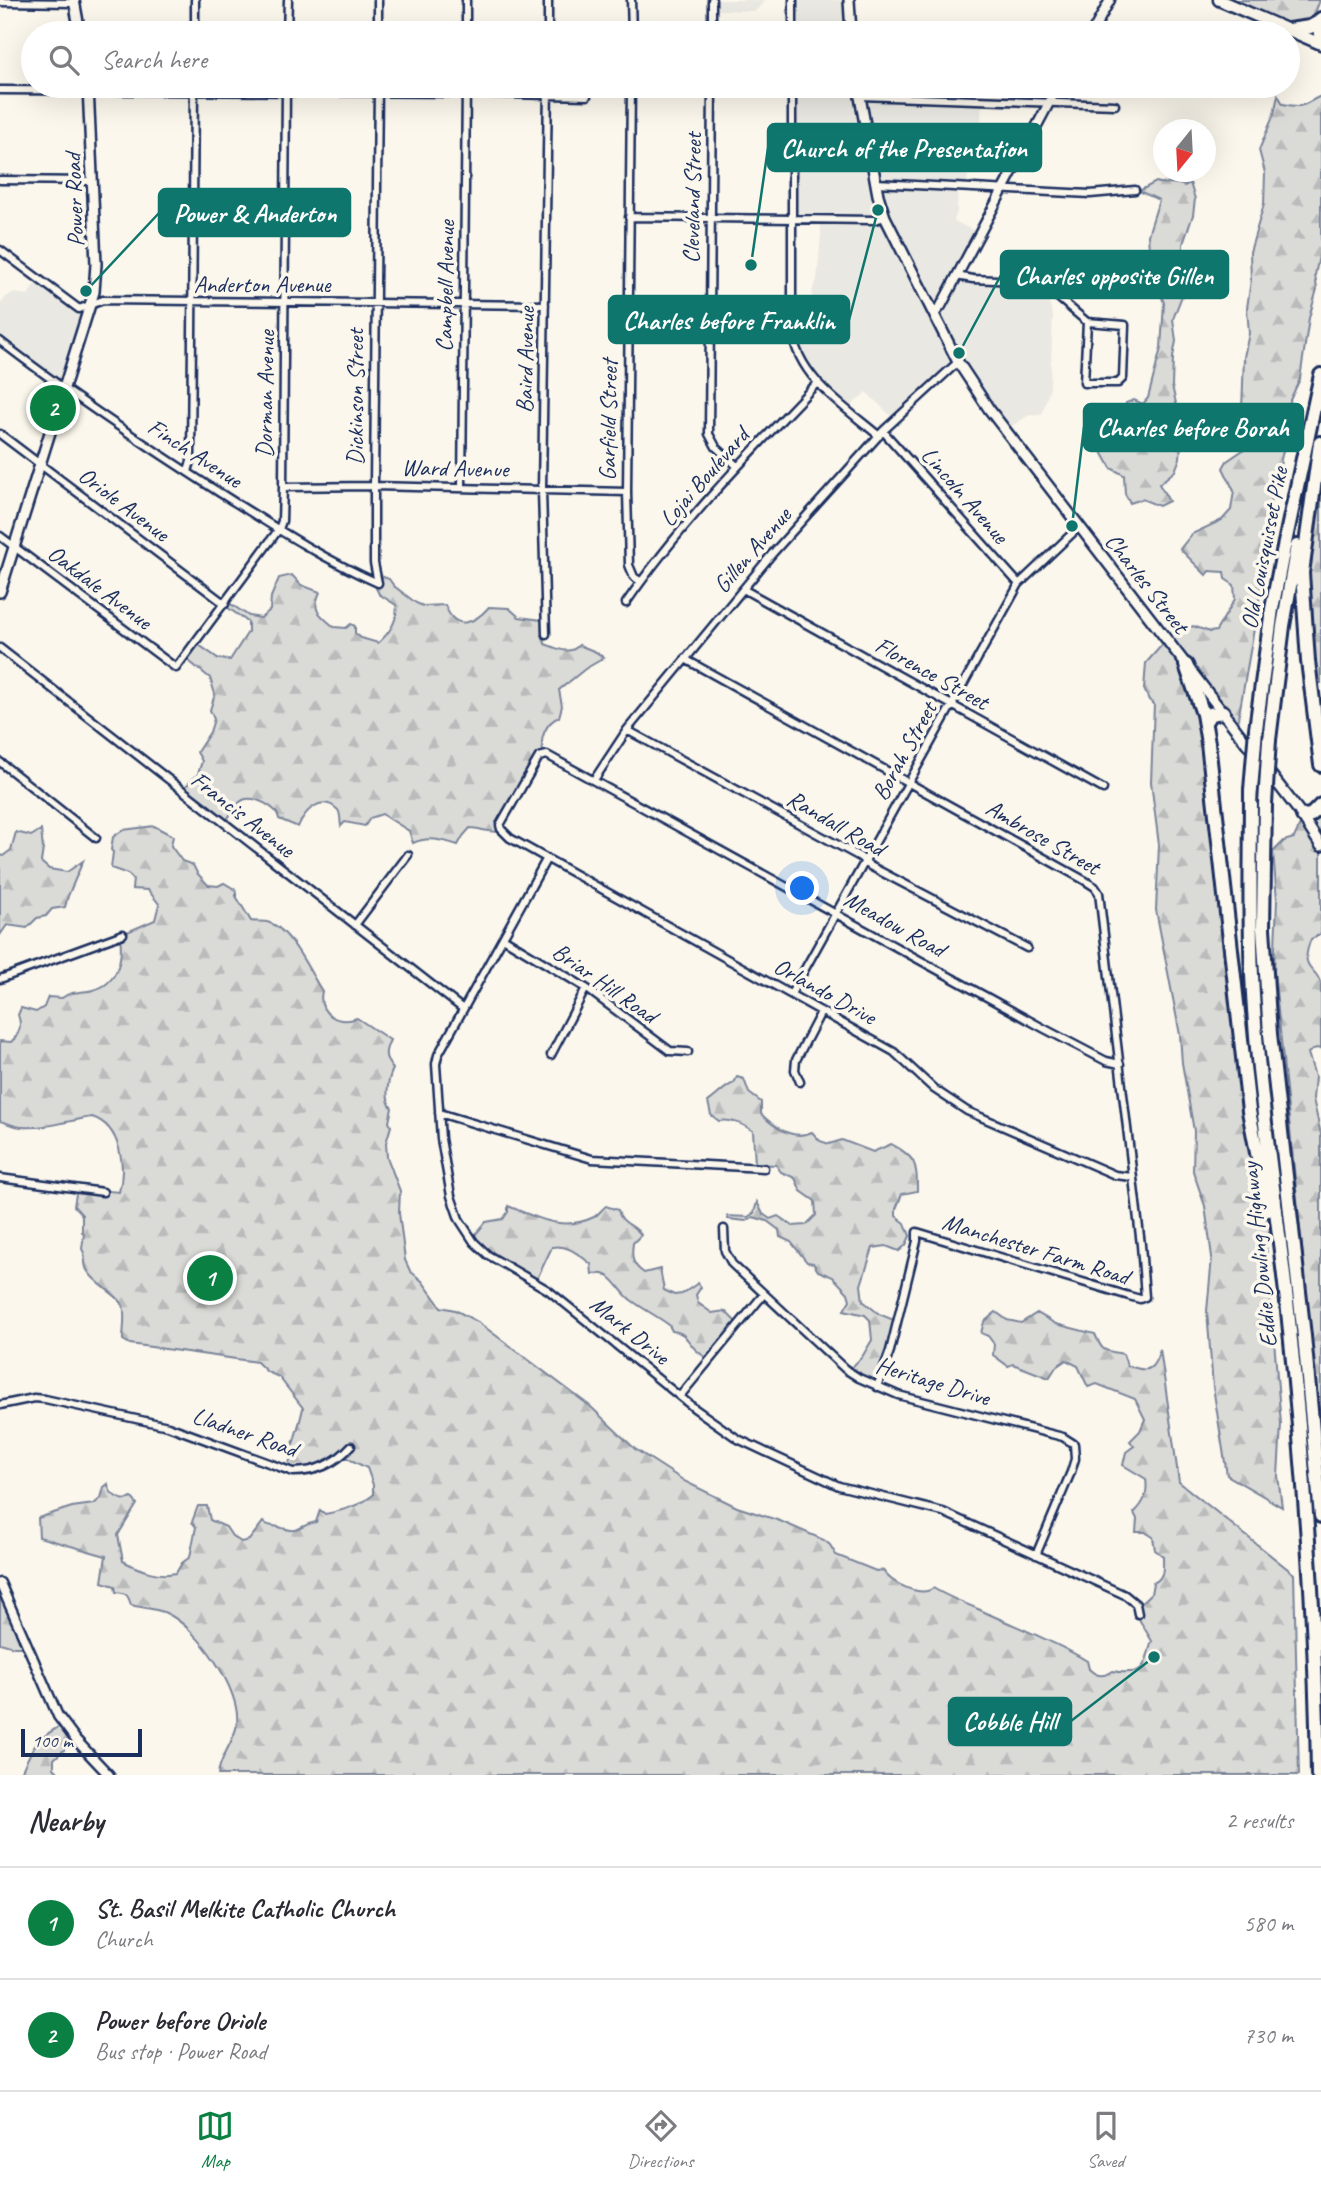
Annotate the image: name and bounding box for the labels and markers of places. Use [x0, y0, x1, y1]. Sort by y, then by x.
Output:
callout: Church of the Presentation [768, 124, 1041, 171]
callout: Power & Anderton [159, 189, 350, 236]
callout: Charles opposite Gillen [1001, 251, 1228, 298]
callout: Charles before Franklin [609, 296, 849, 343]
pin: 2 [30, 382, 76, 434]
callout: Charles before Borah [1084, 404, 1303, 451]
pin: 1 [187, 1252, 233, 1304]
callout: Cobble Hill [949, 1698, 1071, 1745]

